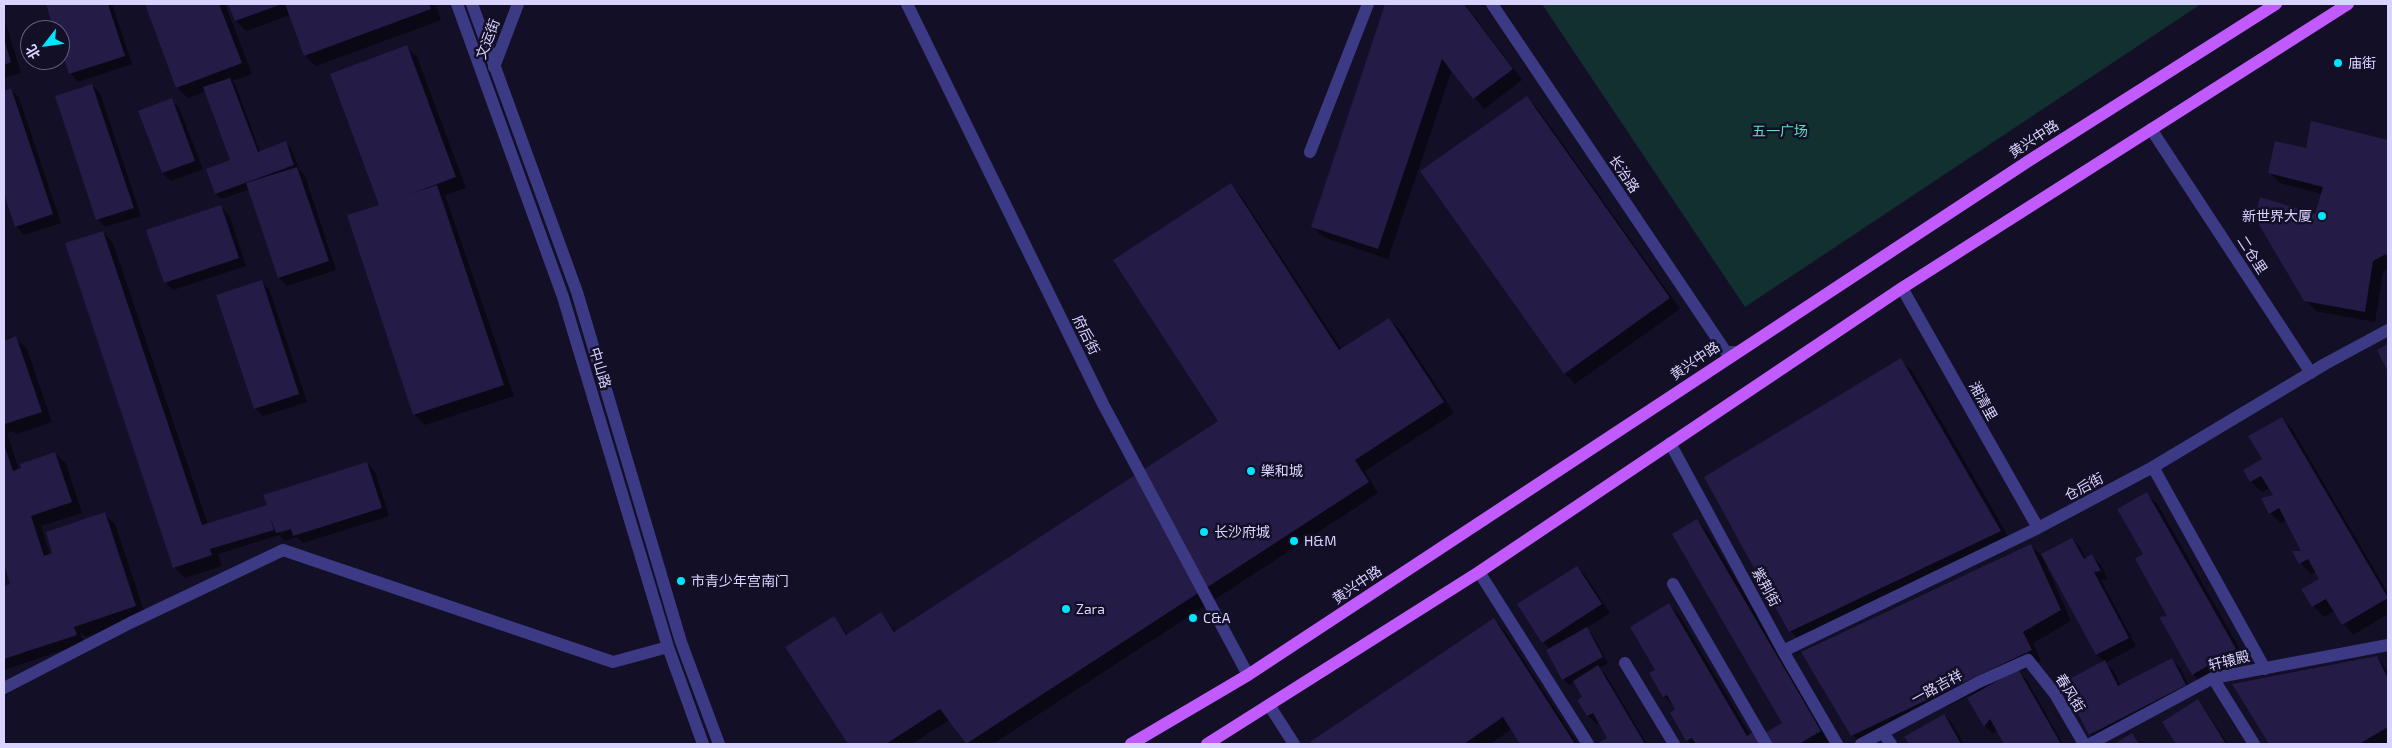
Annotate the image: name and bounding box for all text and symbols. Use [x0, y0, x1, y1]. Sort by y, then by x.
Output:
street label: 文运街 [473, 16, 503, 62]
north arrow [20, 20, 70, 70]
text: 北 [22, 42, 43, 63]
place label: 庙街 [2348, 55, 2376, 71]
marker: 庙街 [2332, 57, 2344, 69]
street label: 黄兴中路 [2006, 117, 2062, 161]
park label: 五一广场 [1752, 123, 1808, 139]
street label: 长治路 [1605, 152, 1643, 196]
place label: 新世界大厦 [2242, 208, 2312, 224]
marker: 新世界大厦 [2316, 210, 2328, 222]
street label: 二仓里 [2234, 233, 2270, 277]
street label: 府后街 [1069, 312, 1103, 358]
street label: 黄兴中路 [1667, 338, 1723, 384]
street label: 中山路 [586, 345, 614, 391]
street label: 湘清里 [1965, 379, 2001, 423]
place label: 樂和城 [1261, 463, 1303, 479]
marker: 樂和城 [1245, 465, 1257, 477]
street label: 仓后街 [2062, 470, 2106, 504]
place label: 长沙府城 [1214, 524, 1270, 540]
marker: 长沙府城 [1198, 526, 1210, 538]
place label: H&M [1304, 533, 1336, 549]
marker: H&M [1288, 535, 1300, 547]
street label: 黄兴中路 [1329, 562, 1385, 608]
street label: 紫荆街 [1748, 565, 1784, 609]
place label: 市青少年宫南门 [691, 573, 789, 589]
marker: 市青少年宫南门 [675, 575, 687, 587]
place label: Zara [1076, 601, 1105, 617]
marker: Zara [1060, 603, 1072, 615]
place label: C&A [1203, 610, 1230, 626]
marker: C&A [1187, 612, 1199, 624]
street label: 轩辕殿 [2207, 648, 2251, 674]
street label: 一路吉祥 [1908, 666, 1966, 708]
street label: 春风街 [2052, 671, 2088, 715]

